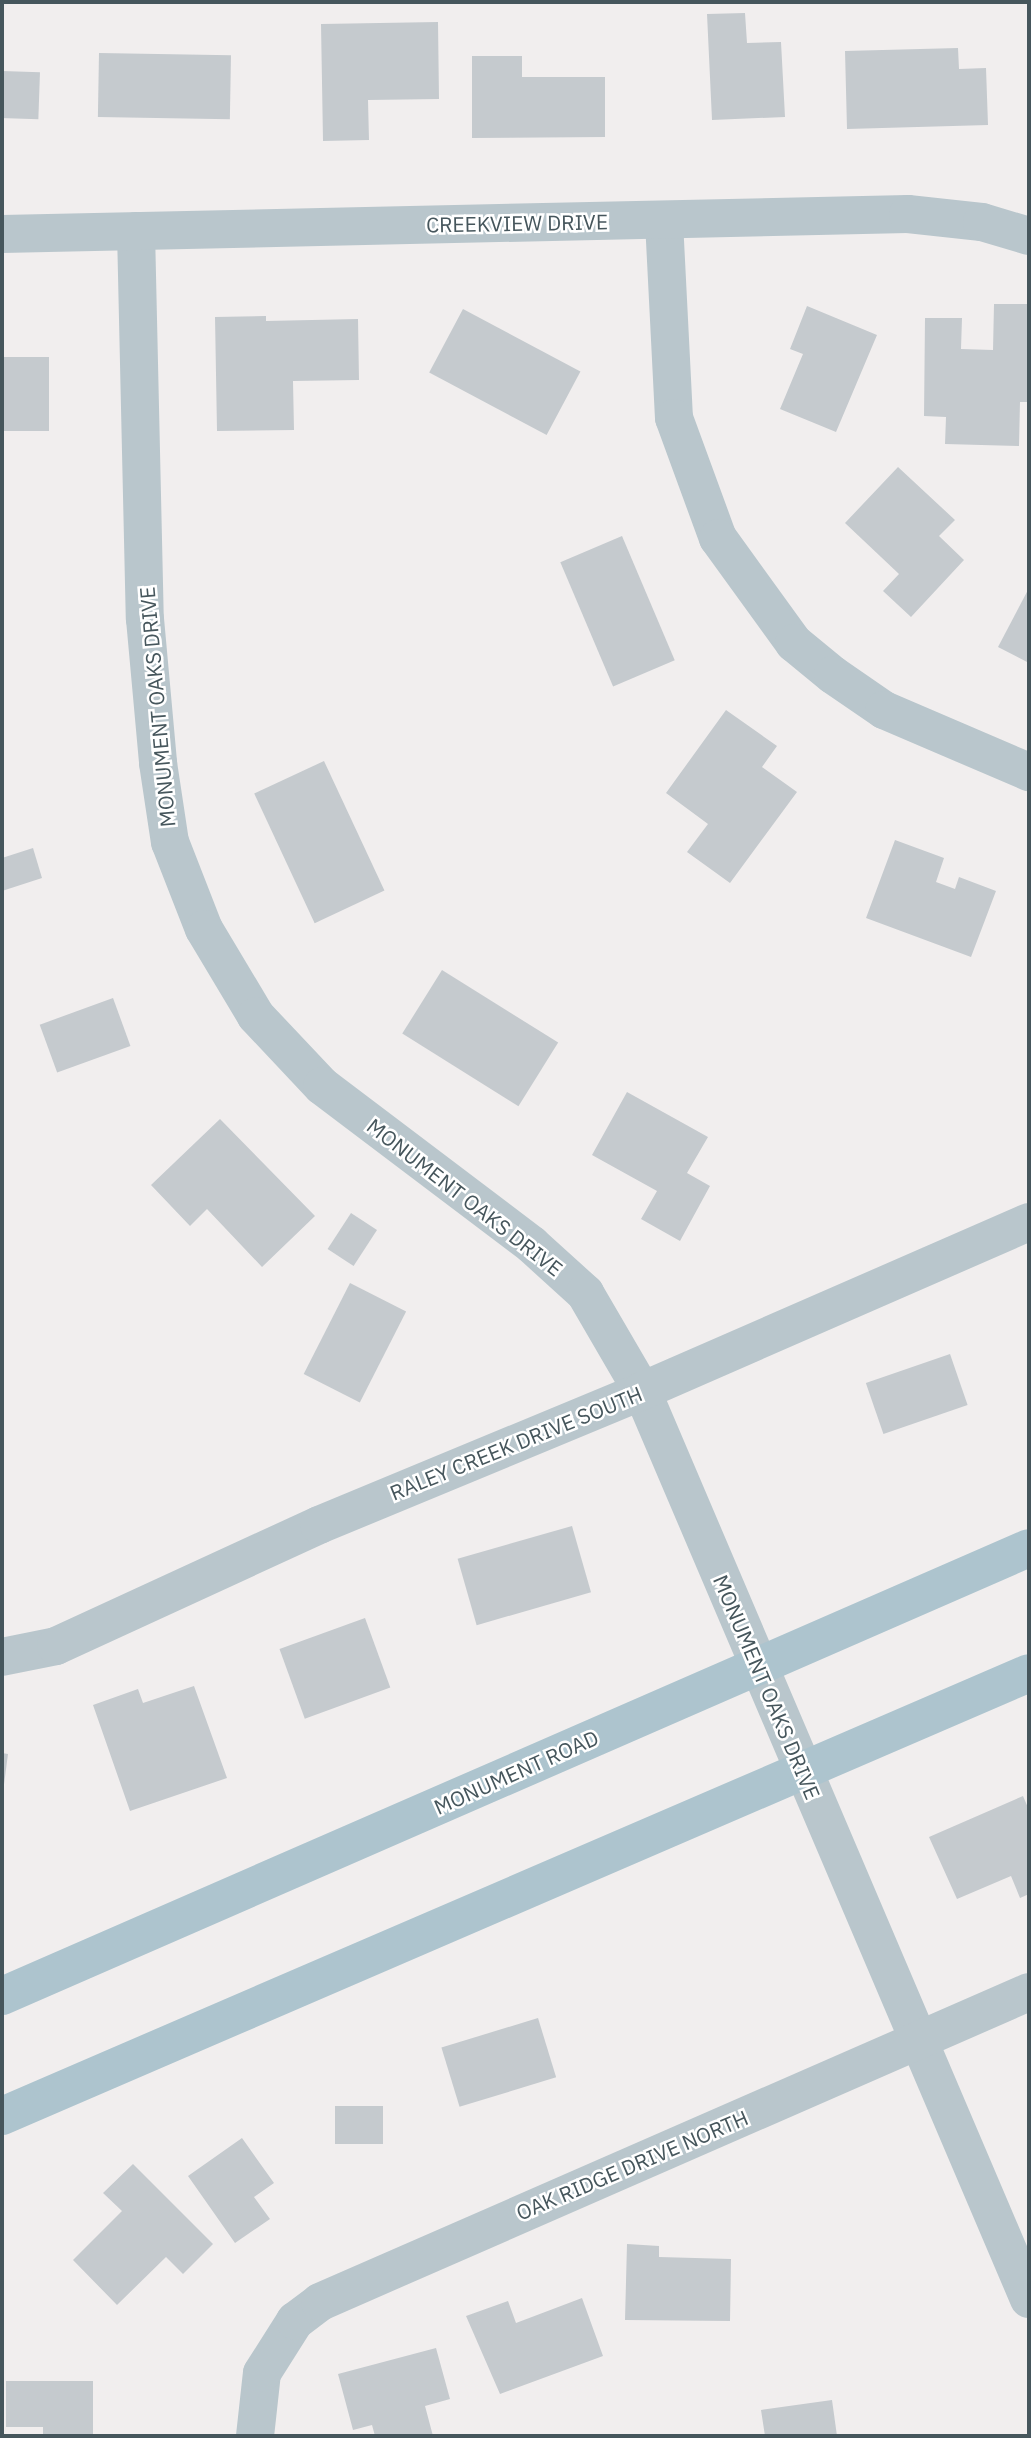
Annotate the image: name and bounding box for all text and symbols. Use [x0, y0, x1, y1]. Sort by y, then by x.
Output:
street label: CREEKVIEW DRIVE [426, 209, 608, 237]
street label: MONUMENT OAKS DRIVE [134, 586, 180, 828]
street label: MONUMENT OAKS DRIVE [362, 1113, 568, 1281]
street label: RALEY CREEK DRIVE SOUTH [386, 1381, 646, 1505]
street label: MONUMENT OAKS DRIVE [708, 1571, 826, 1803]
street label: MONUMENT ROAD [430, 1724, 602, 1820]
street label: OAK RIDGE DRIVE NORTH [512, 2105, 752, 2225]

